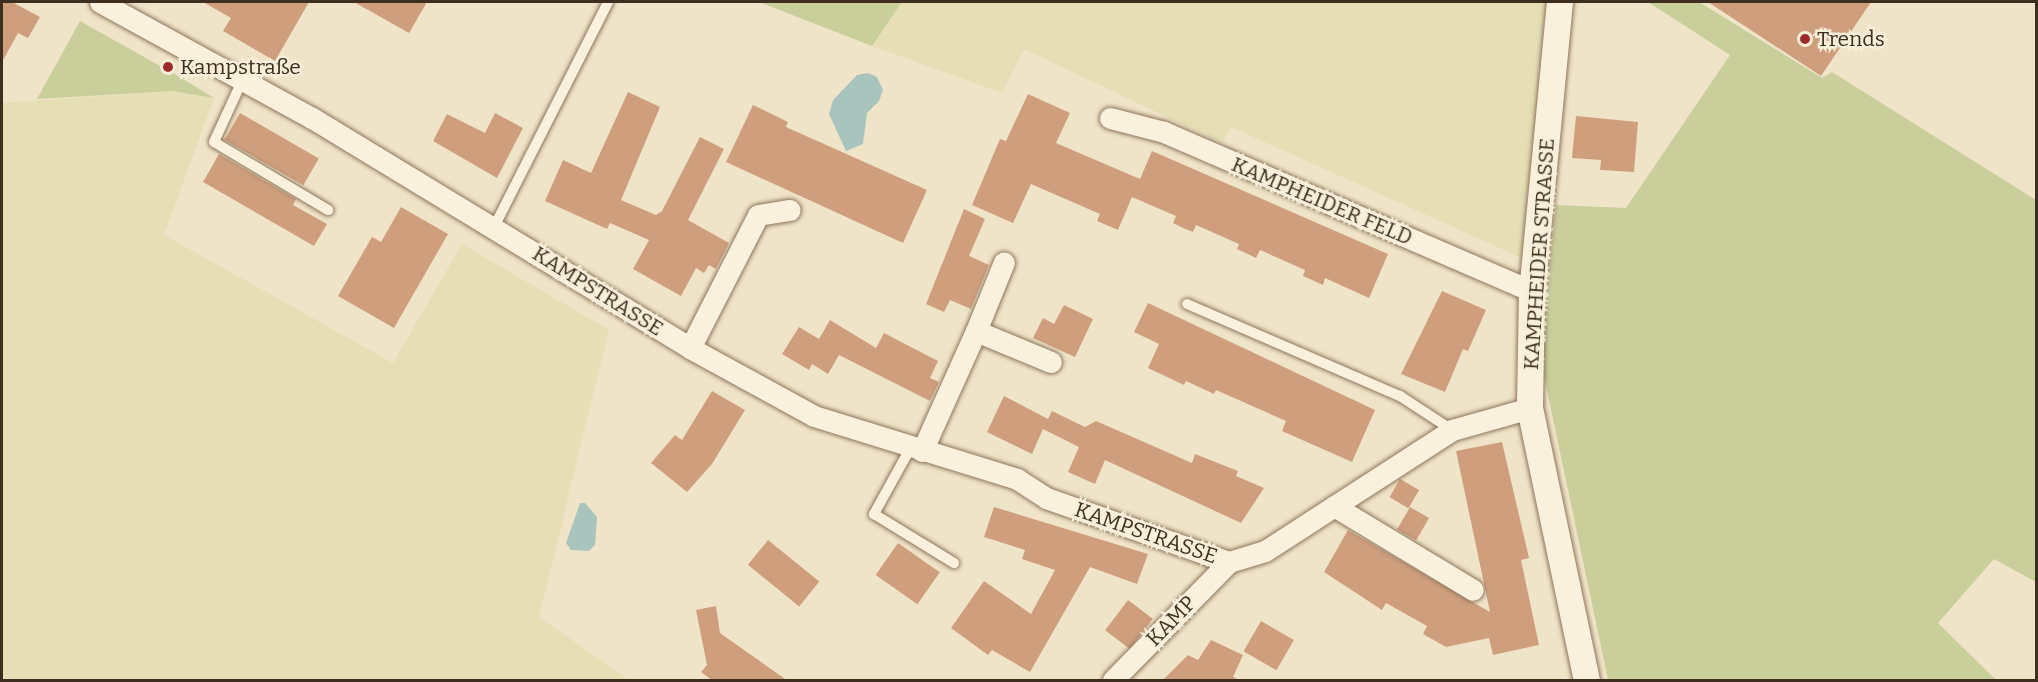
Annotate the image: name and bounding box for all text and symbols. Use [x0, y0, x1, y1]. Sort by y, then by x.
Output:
place label: Trends [1817, 26, 1885, 52]
marker: Trends [1798, 32, 1812, 46]
place label: Kampstraße [180, 54, 301, 80]
marker: Kampstraße [161, 60, 175, 74]
street label: KAMPHEIDER STRASSE [1518, 137, 1560, 371]
street label: KAMPHEIDER FELD [1228, 152, 1416, 250]
street label: KAMPSTRASSE [528, 241, 668, 341]
street label: KAMPSTRASSE [1071, 497, 1221, 569]
street label: KAMP [1141, 591, 1201, 651]

